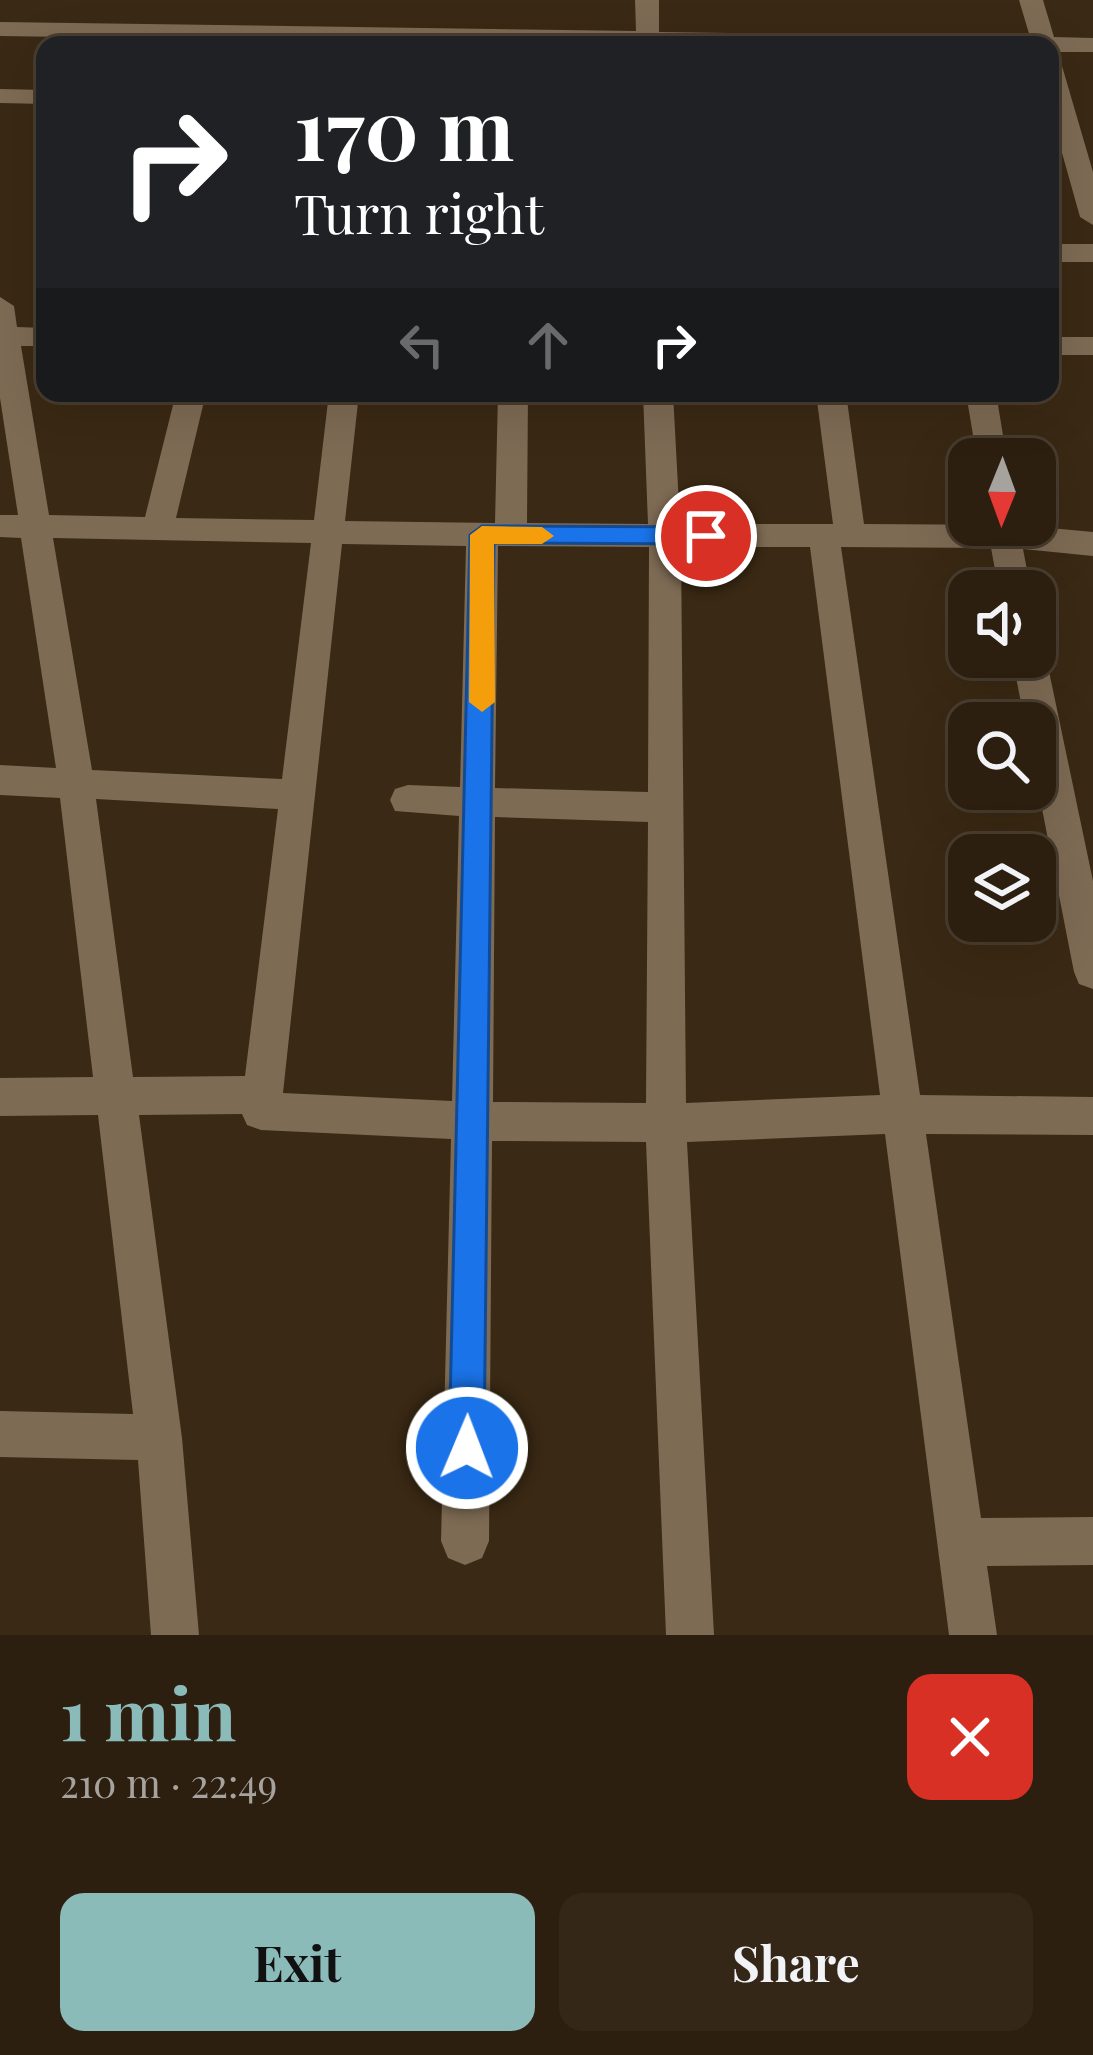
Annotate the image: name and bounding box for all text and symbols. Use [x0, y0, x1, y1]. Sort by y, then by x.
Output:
text: 170 m [294, 70, 514, 182]
icon: right [96, 84, 252, 240]
text: Turn right [294, 177, 544, 249]
icon: left [389, 312, 455, 378]
icon: ahead [515, 312, 581, 378]
icon: right [641, 312, 707, 378]
north arrow [948, 438, 1056, 546]
map controls [948, 438, 1056, 942]
pin [655, 485, 757, 587]
icon: arrive [673, 503, 739, 569]
button: sound [948, 570, 1056, 678]
button: search [948, 702, 1056, 810]
button: layers [948, 834, 1056, 942]
position arrow [404, 1385, 530, 1511]
text: 1 min [60, 1663, 236, 1759]
button: close [907, 1674, 1033, 1800]
text: 210 m · 22:49 [60, 1756, 277, 1808]
button: Exit [60, 1893, 535, 2031]
button: Share [559, 1893, 1033, 2031]

